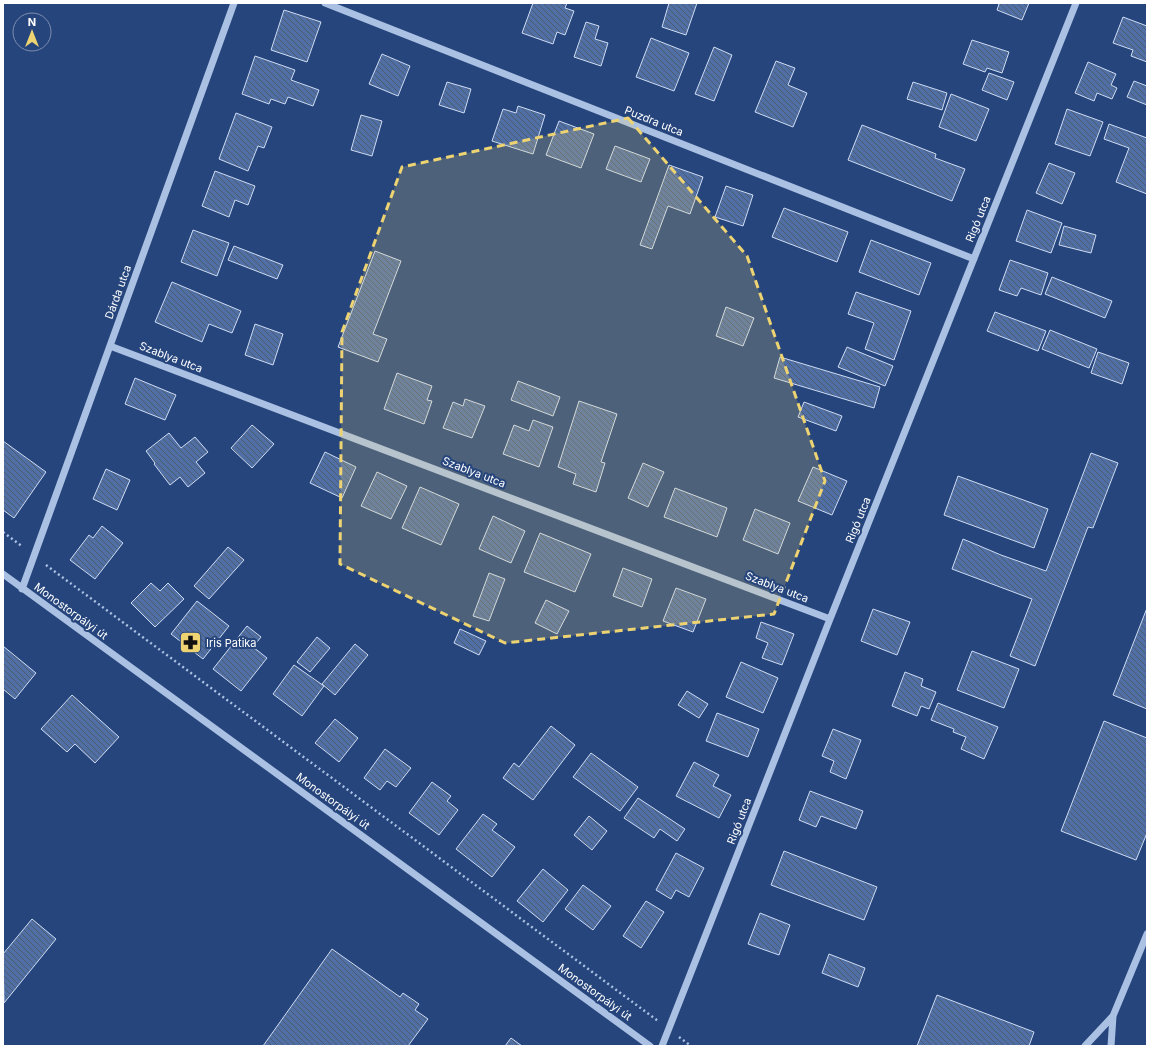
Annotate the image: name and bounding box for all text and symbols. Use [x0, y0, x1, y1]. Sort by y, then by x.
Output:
north arrow [12, 12, 52, 52]
text: N [28, 15, 36, 29]
street label: Puzdra utca [623, 103, 685, 139]
street label: Rigó utca [962, 194, 994, 244]
street label: Dárda utca [102, 263, 134, 321]
street label: Szablya utca [137, 339, 205, 375]
street label: Szablya utca [440, 454, 508, 490]
street label: Rigó utca [842, 495, 874, 545]
street label: Szablya utca [743, 569, 811, 605]
street label: Monostorpályi út [31, 580, 111, 643]
pharmacy icon: Iris Patika [177, 630, 203, 656]
place label: Iris Patika [206, 636, 257, 650]
street label: Monostorpályi út [293, 770, 373, 833]
street label: Rigó utca [724, 796, 754, 846]
street label: Monostorpályi út [555, 961, 635, 1024]

